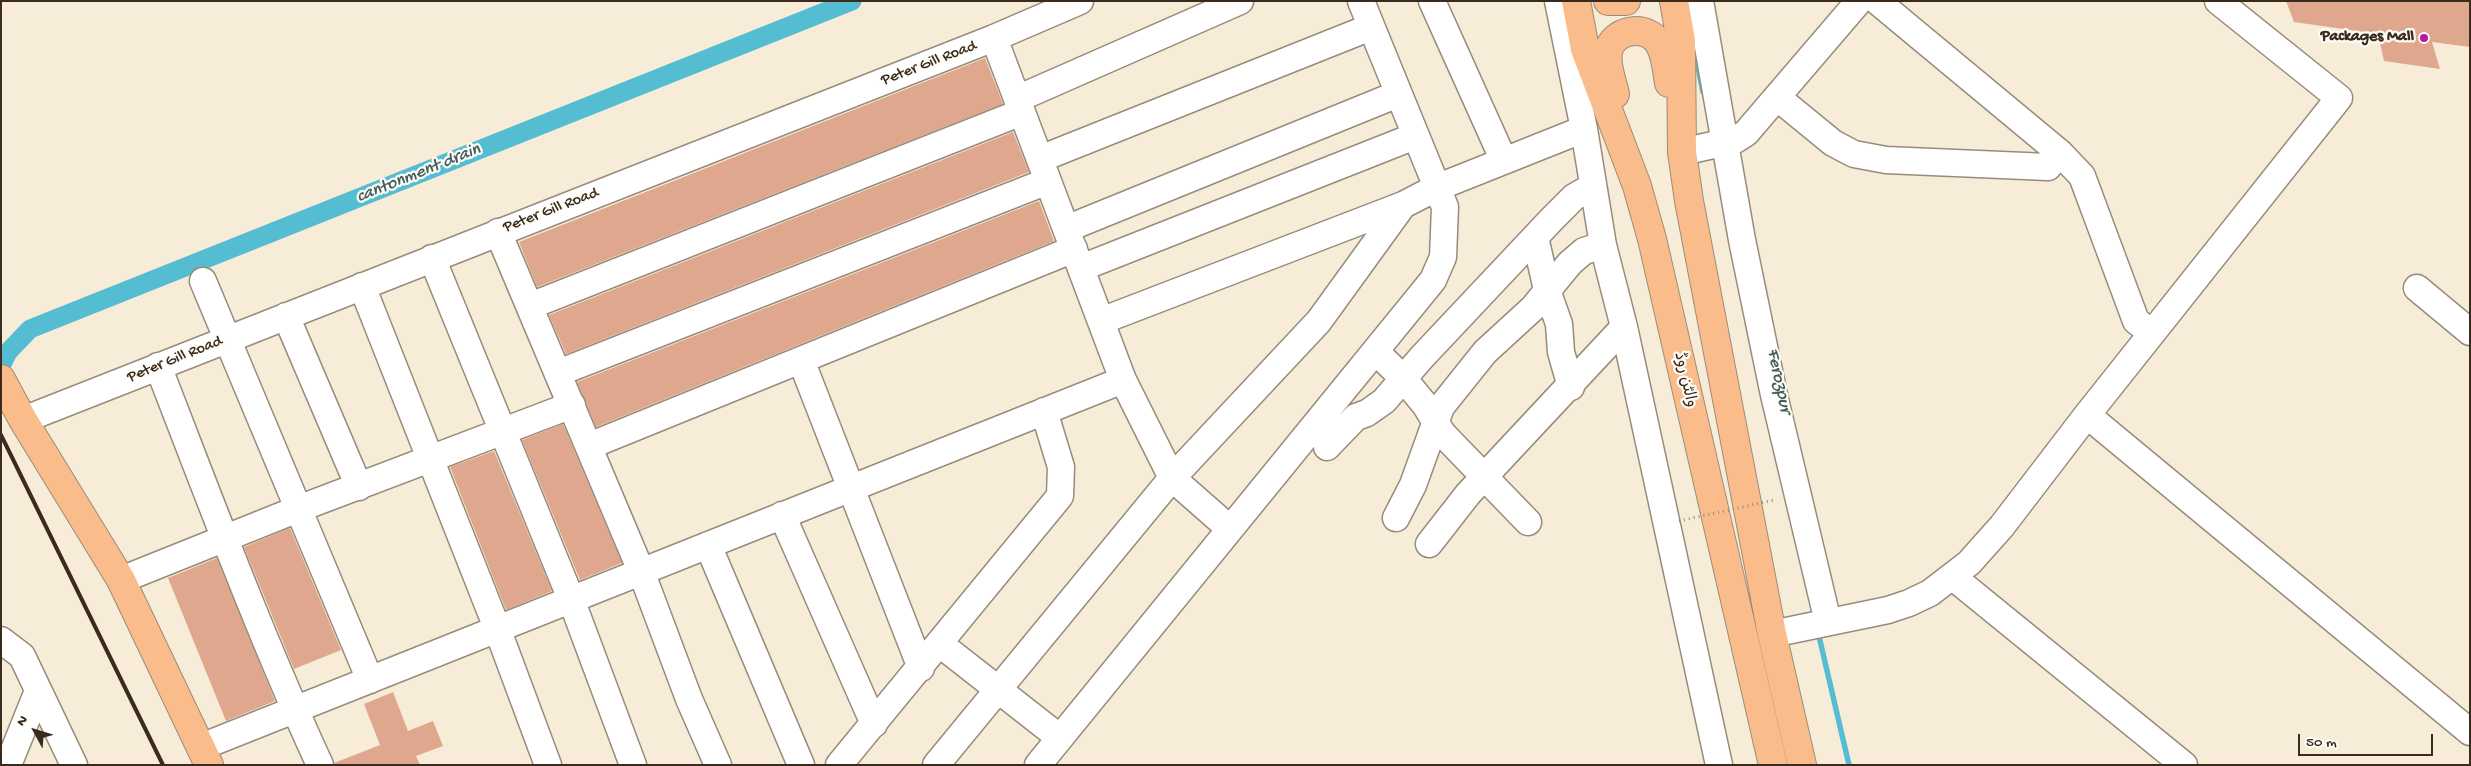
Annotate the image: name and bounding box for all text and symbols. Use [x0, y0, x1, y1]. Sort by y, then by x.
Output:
place label: Packages Mall [2321, 28, 2414, 48]
marker: Packages Mall [2418, 32, 2430, 44]
street label: Peter Gill Road [879, 37, 979, 91]
water label: cantonment drain [354, 139, 484, 209]
street label: Peter Gill Road [501, 184, 601, 238]
street label: Peter Gill Road [125, 332, 225, 388]
water label: Ferozpur [1761, 347, 1795, 415]
street label: والٹن روڈ [1668, 350, 1700, 410]
north arrow [10, 706, 60, 756]
text: N [13, 712, 32, 730]
scale bar [2301, 724, 2436, 756]
text: 50 m [2306, 734, 2337, 752]

